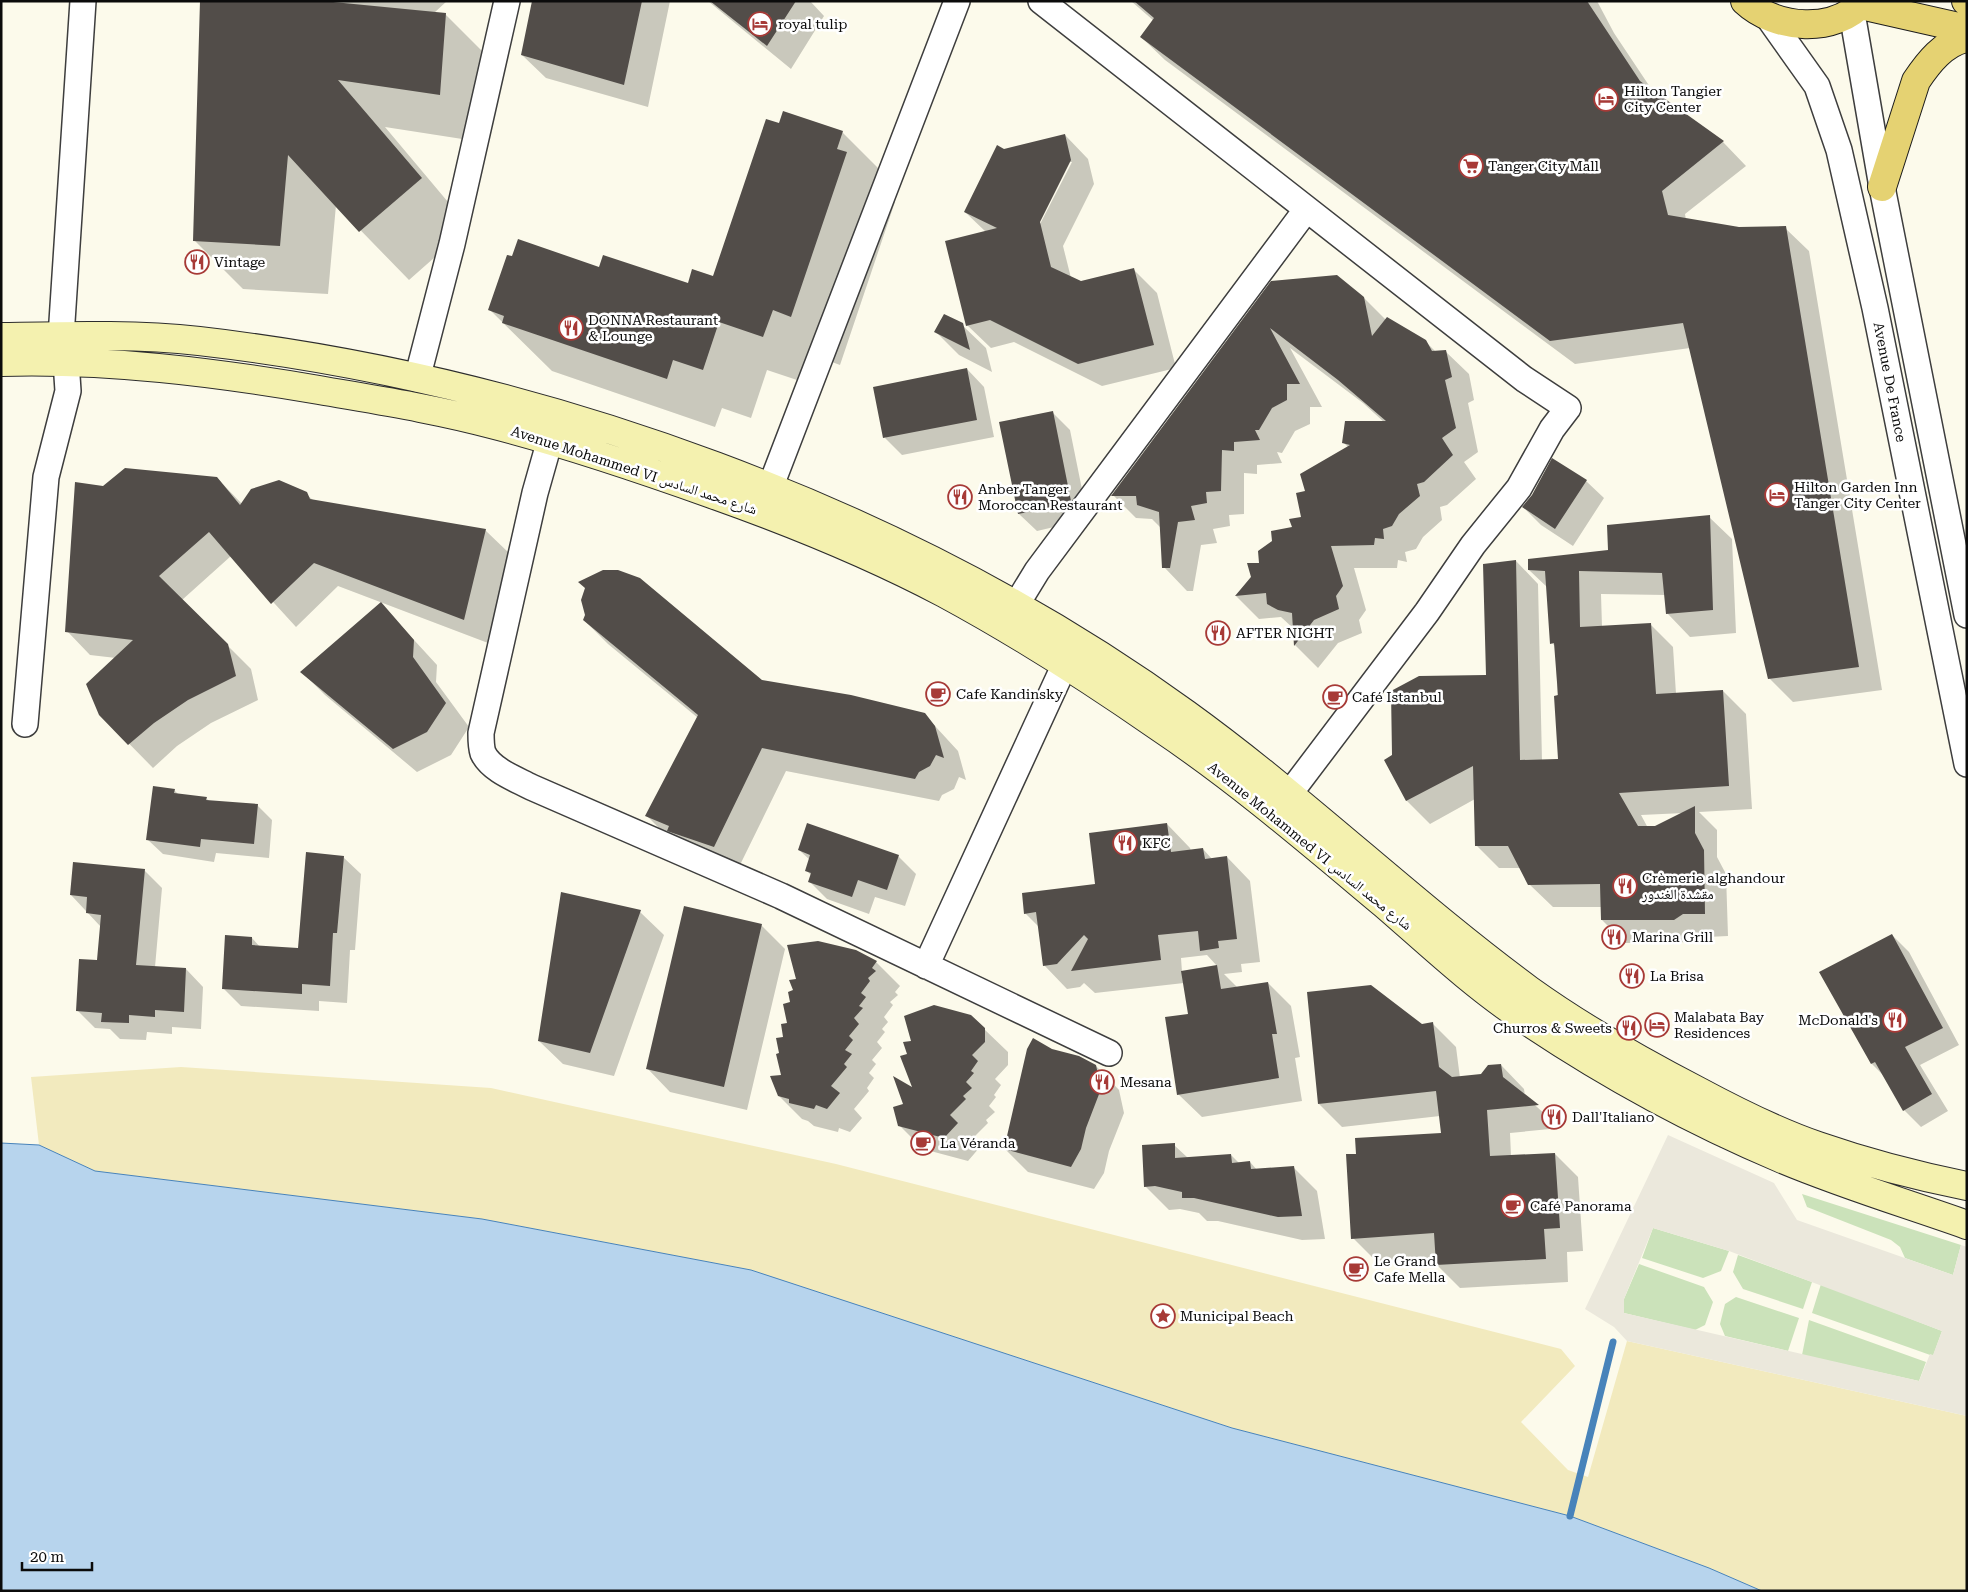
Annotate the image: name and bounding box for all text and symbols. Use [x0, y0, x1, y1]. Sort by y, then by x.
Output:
hotel icon: royal tulip [747, 11, 773, 37]
place label: royal tulip [778, 16, 847, 32]
place label: Hilton Tangier City Center [1624, 83, 1722, 115]
hotel icon: Hilton Tangier City Center [1593, 86, 1619, 112]
supermarket icon: Tanger City Mall [1458, 153, 1484, 179]
place label: Tanger City Mall [1488, 158, 1600, 174]
restaurant icon: Vintage [184, 249, 210, 275]
place label: Vintage [214, 254, 266, 270]
place label: DONNA Restaurant & Lounge [588, 312, 718, 344]
restaurant icon: DONNA Restaurant & Lounge [558, 315, 584, 341]
street label: Avenue De France [1871, 321, 1910, 444]
street label: Avenue Mohammed VI شارع محمد السادس [508, 423, 759, 519]
place label: Hilton Garden Inn Tanger City Center [1794, 479, 1921, 511]
place label: Anber Tanger Moroccan Restaurant [978, 481, 1123, 513]
hotel icon: Hilton Garden Inn Tanger City Center [1764, 482, 1790, 508]
restaurant icon: Anber Tanger Moroccan Restaurant [947, 484, 973, 510]
restaurant icon: AFTER NIGHT [1205, 620, 1231, 646]
place label: AFTER NIGHT [1236, 625, 1334, 641]
cafe icon: Cafe Kandinsky [925, 681, 951, 707]
cafe icon: Café Istanbul [1322, 684, 1348, 710]
place label: Cafe Kandinsky [956, 686, 1064, 702]
place label: Café Istanbul [1352, 689, 1442, 705]
street label: Avenue Mohammed VI شارع محمد السادس [1204, 759, 1415, 935]
restaurant icon: KFC [1112, 830, 1138, 856]
place label: KFC [1142, 835, 1171, 851]
place label: Crèmerie alghandour مقشدة الغندور [1641, 870, 1785, 903]
restaurant icon: Crèmerie alghandour مقشدة الغندور [1612, 873, 1638, 899]
restaurant icon: Marina Grill [1601, 924, 1627, 950]
place label: Marina Grill [1632, 929, 1714, 945]
restaurant icon: La Brisa [1619, 963, 1645, 989]
place label: La Brisa [1650, 968, 1704, 984]
restaurant icon: McDonald's [1882, 1007, 1908, 1033]
place label: Malabata Bay Residences [1674, 1009, 1765, 1041]
hotel icon: Malabata Bay Residences [1644, 1012, 1670, 1038]
place label: McDonald's [1798, 1012, 1878, 1028]
restaurant icon: Churros & Sweets [1616, 1015, 1642, 1041]
place label: Churros & Sweets [1493, 1020, 1612, 1036]
restaurant icon: Mesana [1089, 1069, 1115, 1095]
place label: Mesana [1120, 1074, 1172, 1090]
restaurant icon: Dall'Italiano [1541, 1104, 1567, 1130]
place label: Dall'Italiano [1572, 1109, 1654, 1125]
cafe icon: La Véranda [910, 1130, 936, 1156]
place label: La Véranda [940, 1135, 1016, 1151]
cafe icon: Café Panorama [1500, 1193, 1526, 1219]
place label: Café Panorama [1530, 1198, 1632, 1214]
place label: Le Grand Cafe Mella [1374, 1253, 1446, 1285]
cafe icon: Le Grand Cafe Mella [1343, 1256, 1369, 1282]
place icon: Municipal Beach [1150, 1303, 1176, 1329]
place label: Municipal Beach [1180, 1308, 1294, 1324]
scale bar [22, 1540, 92, 1572]
text: 20 m [30, 1548, 65, 1566]

